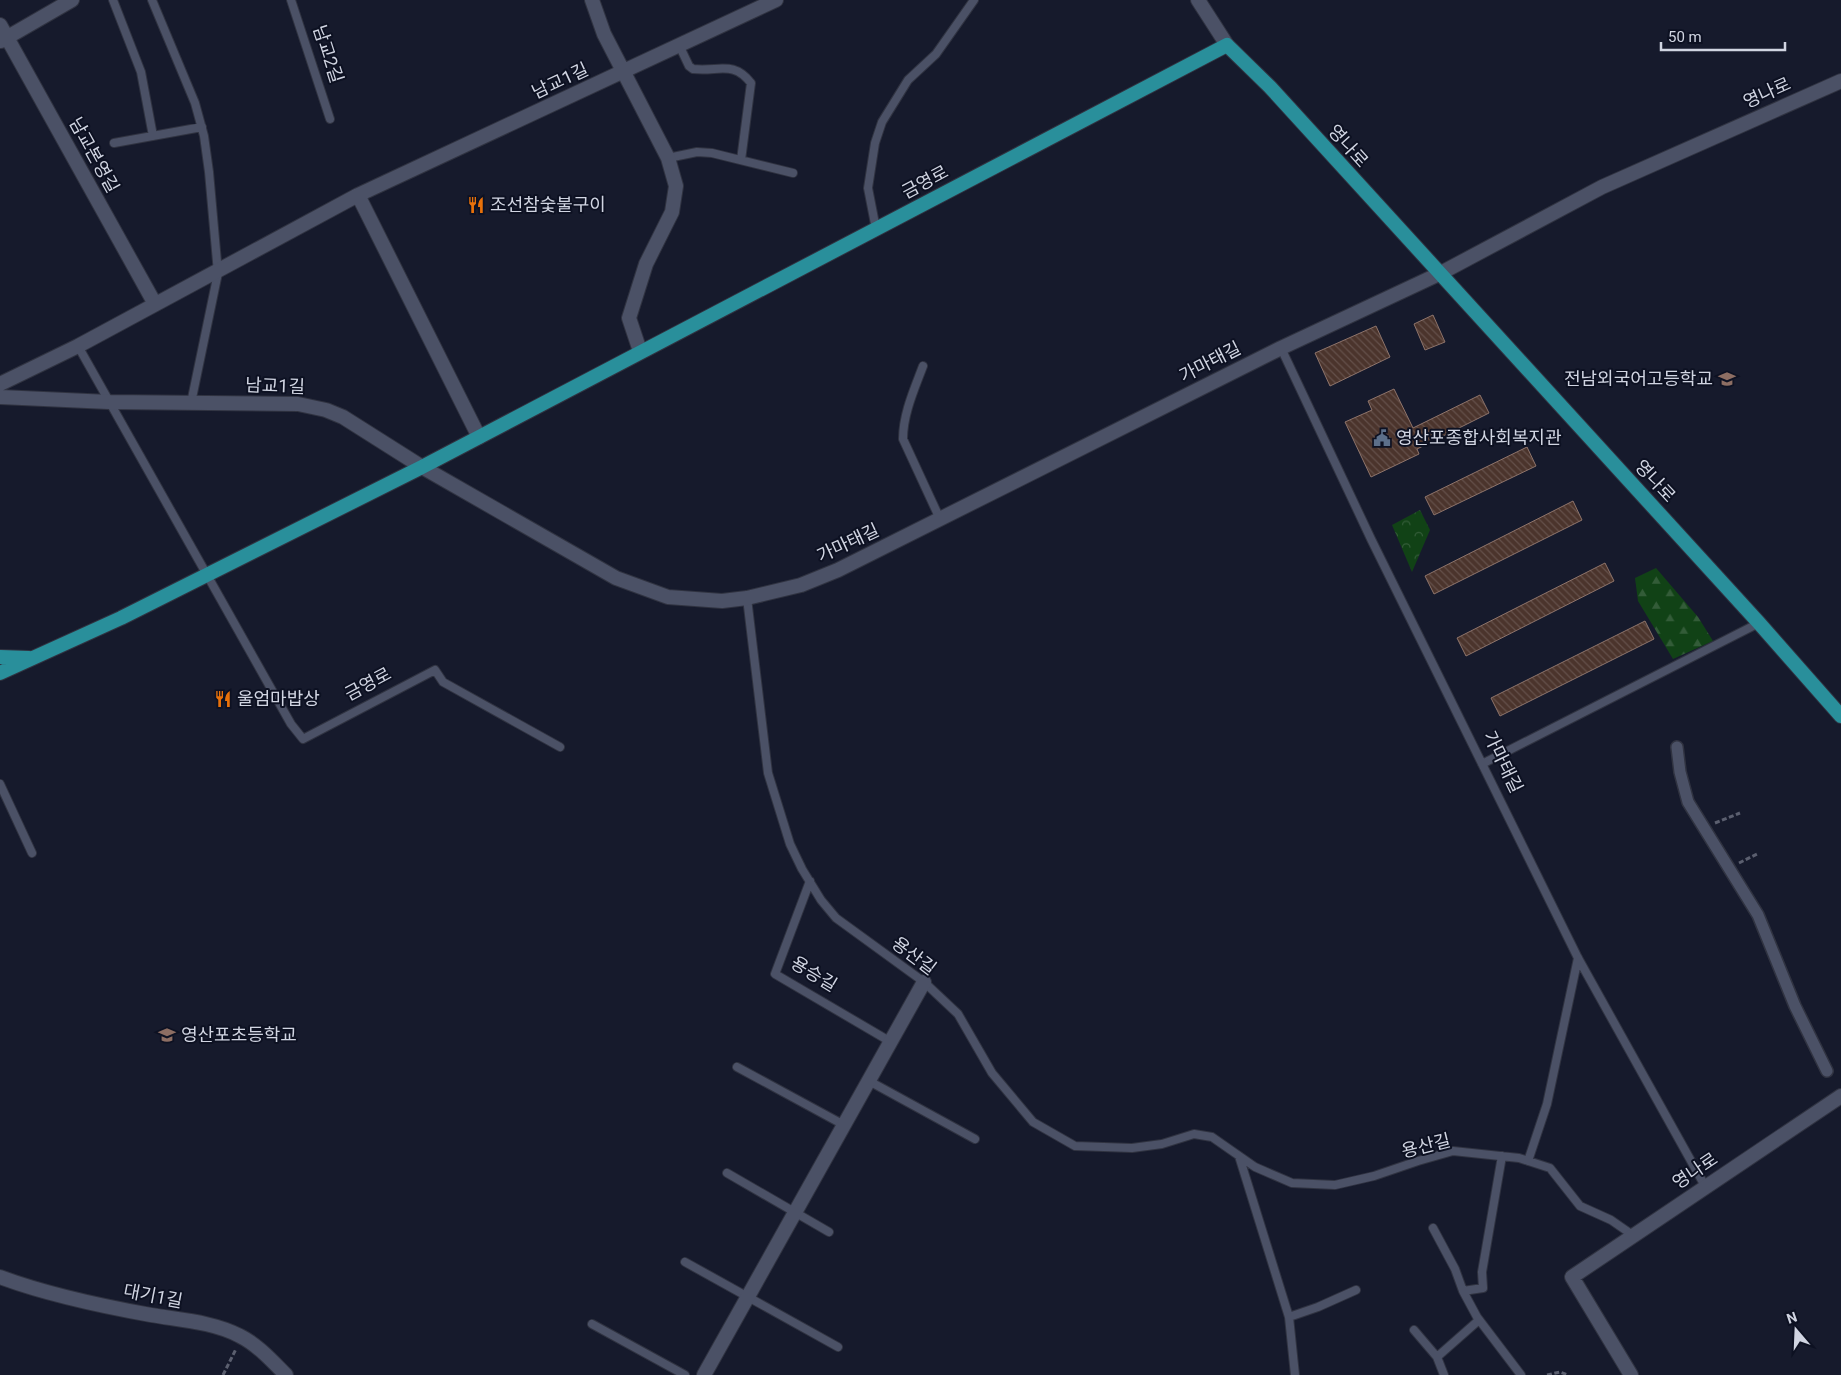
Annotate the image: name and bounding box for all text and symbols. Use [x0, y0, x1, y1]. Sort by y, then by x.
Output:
scale bar [1661, 20, 1785, 52]
street label: 남교2길 [309, 22, 348, 86]
text: 50 m [1668, 28, 1702, 46]
street label: 남교1길 [528, 58, 591, 103]
street label: 영나로 [1740, 73, 1794, 112]
street label: 남교본영길 [65, 113, 124, 196]
street label: 영나로 [1324, 120, 1373, 171]
street label: 금영로 [898, 161, 952, 202]
place label: 조선참숯불구이 [490, 194, 606, 215]
restaurant icon: 조선참숯불구이 [466, 195, 486, 215]
street label: 가마태길 [1175, 337, 1244, 386]
place label: 전남외국어고등학교 [1564, 368, 1713, 389]
school or university icon: 전남외국어고등학교 [1717, 369, 1737, 389]
street label: 남교1길 [245, 374, 305, 397]
place label: 영산포종합사회복지관 [1396, 427, 1562, 448]
public building icon: 영산포종합사회복지관 [1372, 428, 1392, 448]
street label: 영나로 [1631, 455, 1680, 506]
street label: 가마태길 [813, 519, 882, 566]
street label: 금영로 [341, 663, 395, 704]
place label: 울엄마밥상 [237, 688, 320, 709]
restaurant icon: 울엄마밥상 [213, 689, 233, 709]
street label: 가마태길 [1479, 727, 1527, 796]
street label: 용산길 [888, 932, 940, 979]
street label: 용승길 [788, 952, 841, 995]
place label: 영산포초등학교 [181, 1024, 297, 1045]
school or university icon: 영산포초등학교 [157, 1025, 177, 1045]
street label: 용산길 [1399, 1129, 1453, 1162]
street label: 영나로 [1668, 1148, 1721, 1193]
street label: 대기1길 [122, 1279, 184, 1312]
north arrow [1771, 1305, 1821, 1355]
text: N [1784, 1309, 1799, 1327]

